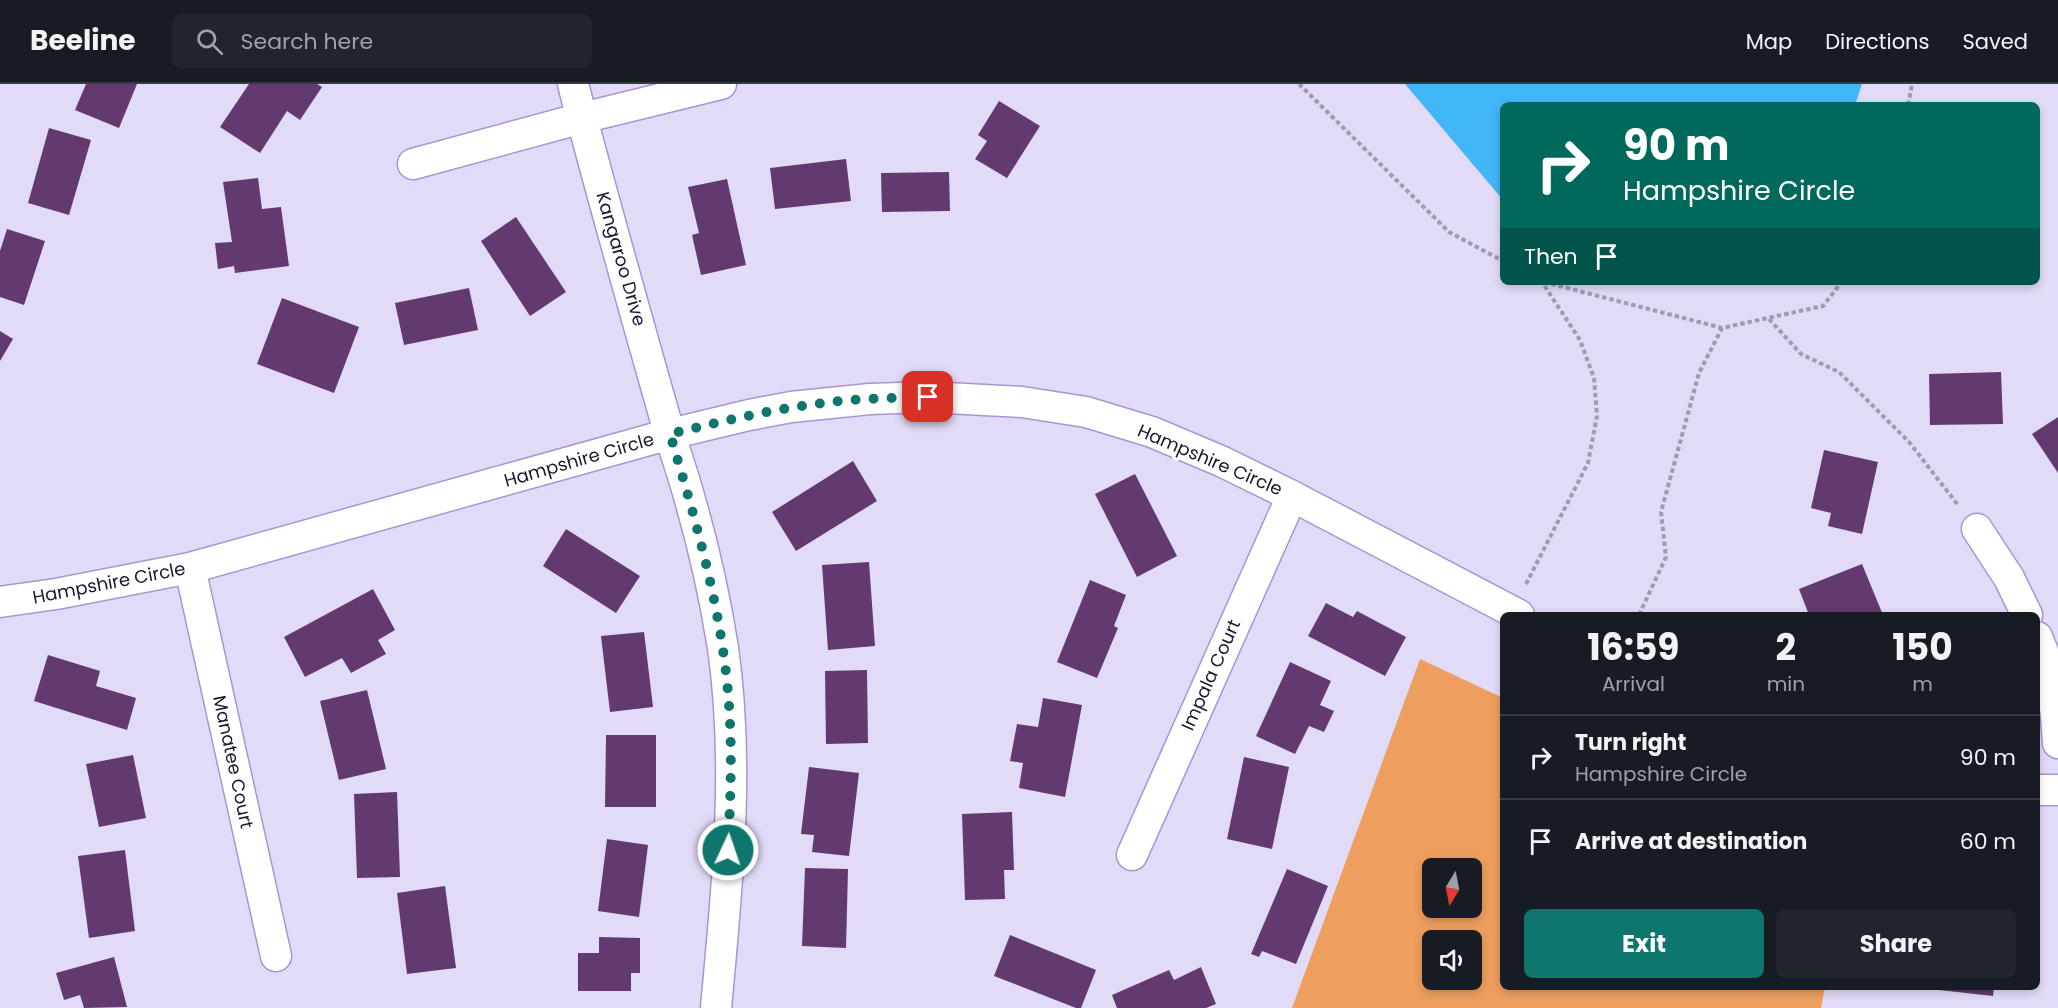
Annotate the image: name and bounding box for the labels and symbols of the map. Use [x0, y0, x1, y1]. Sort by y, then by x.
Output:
street label: Kangaroo Drive [590, 189, 653, 329]
pin [902, 371, 953, 422]
street label: Hampshire Circle [1134, 418, 1286, 501]
street label: Hampshire Circle [501, 426, 657, 493]
street label: Hampshire Circle [30, 555, 187, 610]
street label: Impala Court [1175, 615, 1246, 734]
street label: Manatee Court [207, 693, 260, 831]
position arrow [696, 818, 760, 882]
north arrow [1422, 858, 1482, 918]

